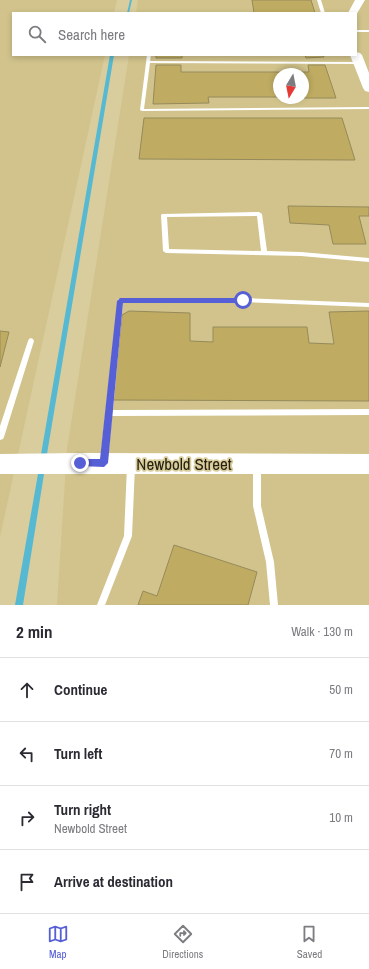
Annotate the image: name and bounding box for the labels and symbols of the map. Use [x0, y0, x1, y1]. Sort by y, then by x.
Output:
north arrow [273, 68, 309, 104]
route start [234, 291, 252, 309]
street label: Newbold Street [136, 452, 232, 475]
route end [71, 454, 89, 472]

